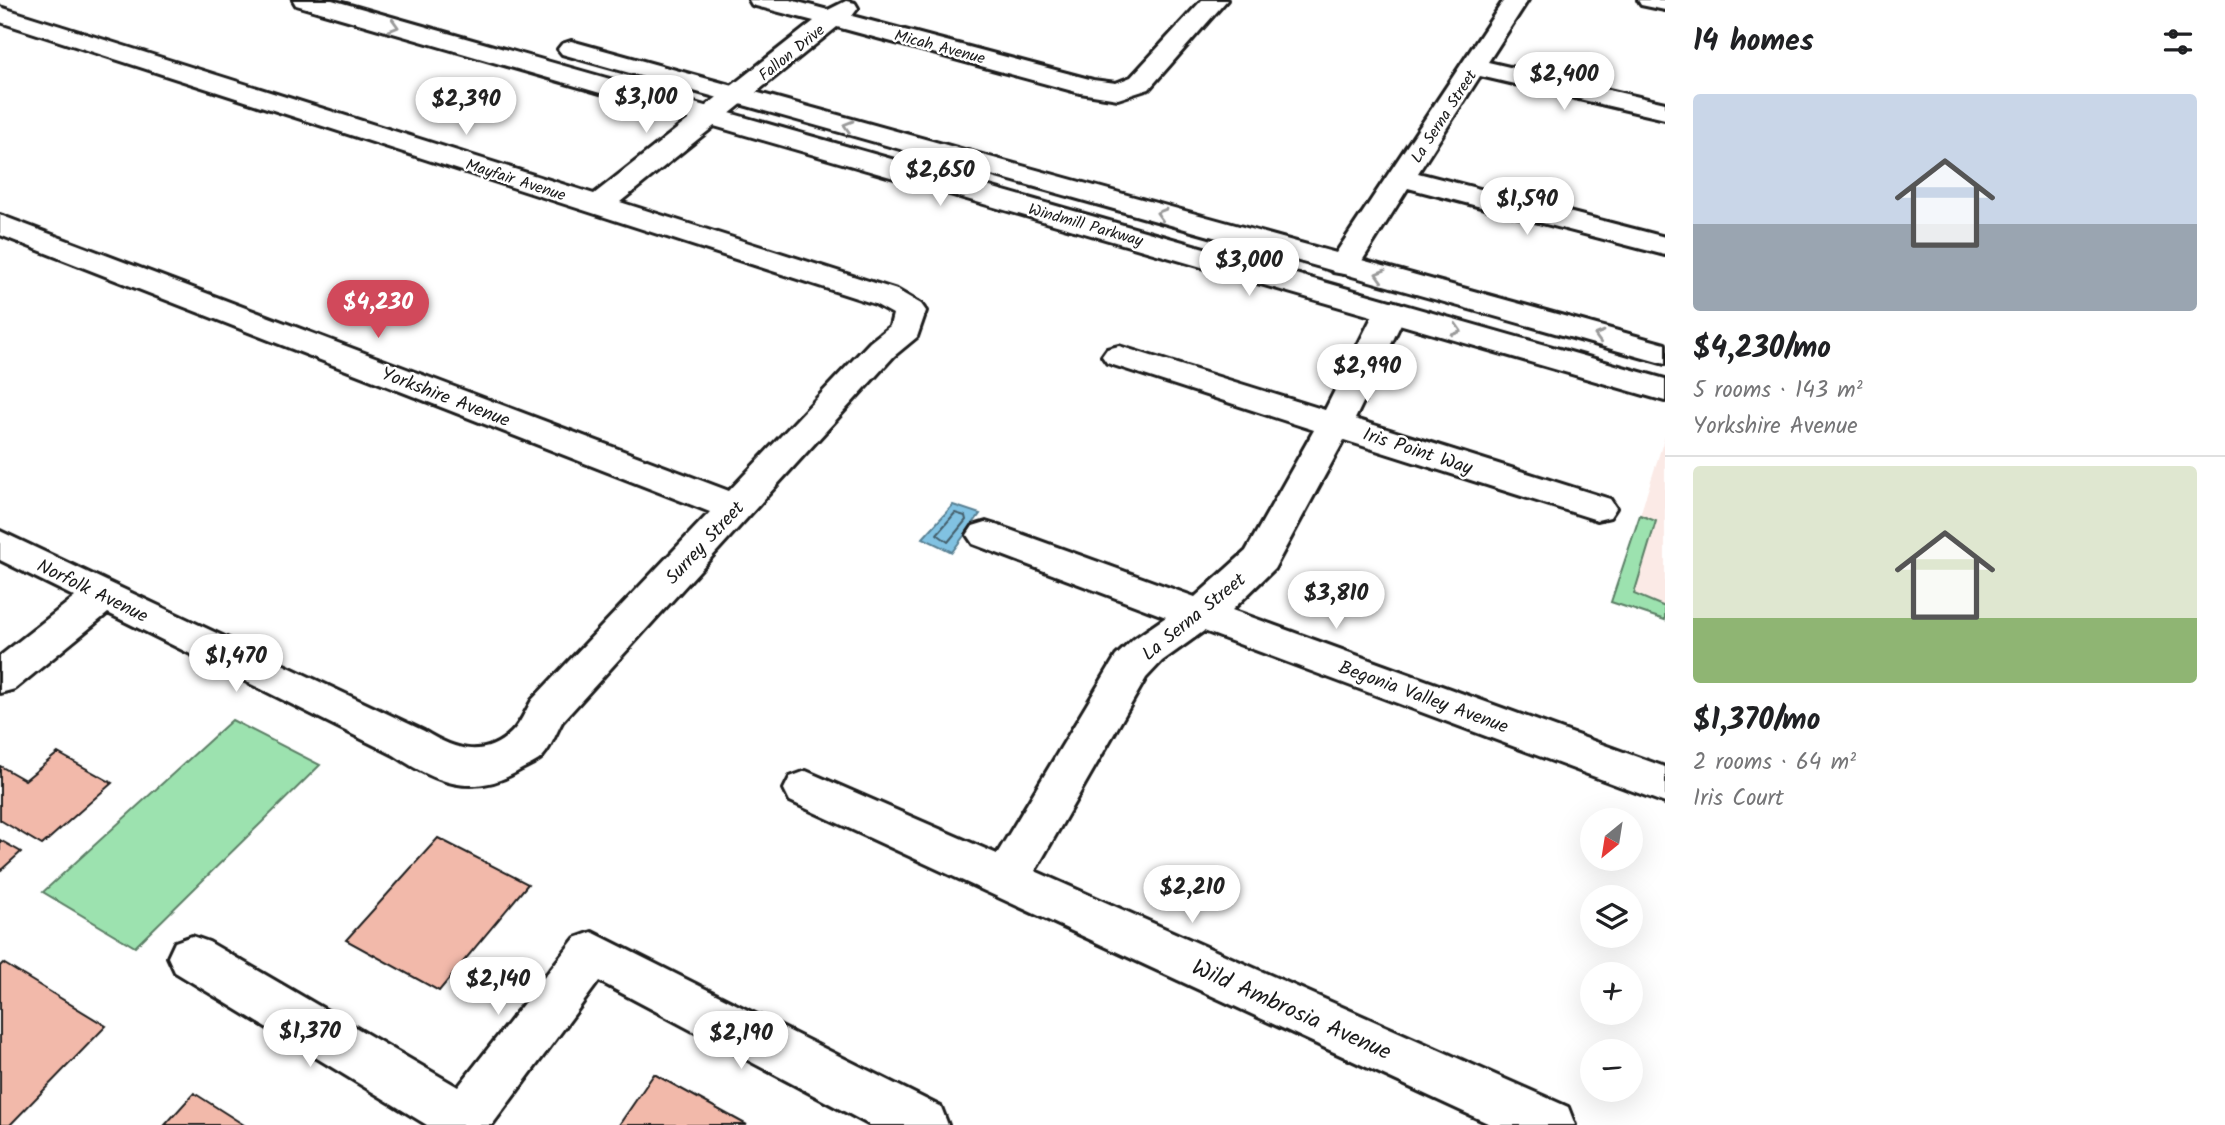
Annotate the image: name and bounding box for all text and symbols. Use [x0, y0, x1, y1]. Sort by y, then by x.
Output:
one-way arrow [388, 17, 400, 32]
text: 14 homes [1693, 18, 1814, 66]
street label: Fallon Drive [753, 19, 831, 88]
street label: Micah Avenue [891, 23, 988, 72]
icon: filters [2159, 23, 2197, 61]
pin: $2,400 [1507, 52, 1621, 112]
text: $2,400 [1529, 57, 1599, 93]
street label: La Serna Street [1405, 65, 1484, 168]
pin: $3,100 [589, 76, 703, 135]
pin: $2,390 [409, 78, 523, 137]
text: $3,100 [615, 80, 677, 116]
text: $2,390 [431, 82, 501, 118]
one-way arrow [842, 120, 854, 134]
icon: home [1882, 140, 2008, 266]
pin: $2,650 [883, 148, 997, 208]
street label: Mayfair Avenue [462, 153, 569, 208]
text: $2,650 [906, 153, 974, 189]
pin: $1,590 [1470, 177, 1584, 237]
text: $1,590 [1496, 182, 1558, 218]
street label: Windmill Parkway [1025, 197, 1146, 254]
one-way arrow [1155, 207, 1167, 222]
pin: $3,000 [1192, 238, 1306, 298]
text: $3,000 [1215, 243, 1283, 279]
one-way arrow [1374, 268, 1386, 283]
pin: $4,230 [321, 280, 435, 340]
text: $4,230 [343, 285, 413, 321]
one-way arrow [1451, 322, 1463, 337]
text: $4,230/mo [1693, 325, 1831, 373]
one-way arrow [1593, 330, 1605, 344]
pin: $2,990 [1310, 344, 1424, 404]
text: $2,990 [1333, 349, 1401, 385]
street label: Yorkshire Avenue [376, 360, 515, 436]
text: 5 rooms · 143 m² [1693, 373, 1863, 409]
text: Yorkshire Avenue [1693, 409, 1858, 445]
street label: Iris Point Way [1359, 420, 1477, 484]
street label: Surrey Street [659, 494, 753, 592]
icon: home [1882, 512, 2008, 638]
street label: Norfolk Avenue [31, 552, 153, 632]
street label: La Serna Street [1136, 566, 1253, 669]
pin: $3,810 [1279, 572, 1393, 631]
text: $3,810 [1304, 576, 1368, 612]
pin: $1,470 [179, 634, 293, 694]
text: $1,470 [205, 639, 267, 675]
street label: Begonia Valley Avenue [1334, 653, 1513, 743]
text: $1,370/mo [1693, 697, 1820, 745]
text: 2 rooms · 64 m² [1693, 745, 1856, 781]
text: Iris Court [1693, 781, 1784, 817]
north arrow [1580, 808, 1643, 872]
map controls [1580, 808, 1643, 1102]
pin: $2,210 [1135, 866, 1249, 925]
text: $2,210 [1159, 870, 1225, 906]
button: layers [1580, 885, 1643, 948]
street label: Wild Ambrosia Avenue [1186, 951, 1397, 1071]
pin: $2,140 [441, 958, 555, 1017]
text: $2,140 [466, 962, 530, 998]
button: + [1580, 962, 1643, 1025]
pin: $1,370 [253, 1010, 367, 1069]
pin: $2,190 [684, 1012, 798, 1071]
text: $1,370 [279, 1014, 341, 1050]
text: $2,190 [709, 1016, 773, 1052]
button: − [1580, 1039, 1643, 1102]

